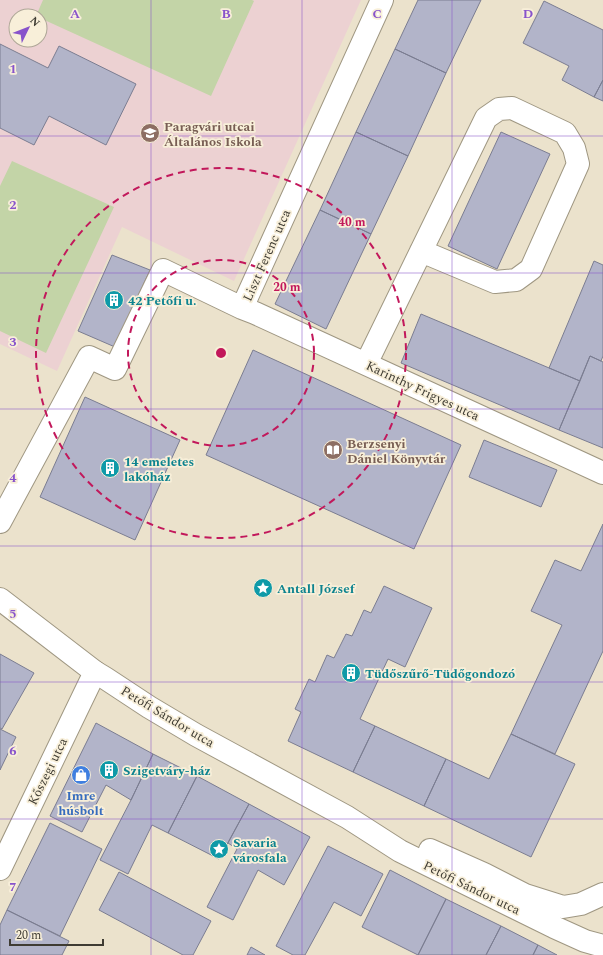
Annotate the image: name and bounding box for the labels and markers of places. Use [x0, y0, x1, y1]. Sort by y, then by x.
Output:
place label: Paragvári utcai Általános Iskola [164, 117, 262, 152]
school or university icon: Paragvári utcai Általános Iskola [139, 122, 161, 144]
building icon: 42 Petőfi u. [103, 289, 125, 311]
place label: 42 Petőfi u. [128, 291, 197, 311]
centre of rings [214, 346, 228, 360]
place label: Berzsenyi Dániel Könyvtár [347, 434, 446, 469]
library icon: Berzsenyi Dániel Könyvtár [322, 439, 344, 461]
place label: 14 emeletes lakóház [124, 452, 194, 487]
building icon: 14 emeletes lakóház [99, 457, 121, 479]
place icon: Antall József [252, 577, 274, 599]
place label: Antall József [277, 579, 356, 599]
building icon: Tüdőszűrő-Tüdőgondozó [340, 662, 362, 684]
place label: Tüdőszűrő-Tüdőgondozó [365, 664, 515, 684]
building icon: Szigetváry-ház [98, 759, 120, 781]
place label: Szigetváry-ház [123, 761, 211, 781]
shop icon: Imre húsbolt [70, 764, 92, 786]
place label: Imre húsbolt [58, 786, 104, 821]
place label: Savaria városfala [232, 833, 287, 868]
place icon: Savaria városfala [208, 838, 230, 860]

